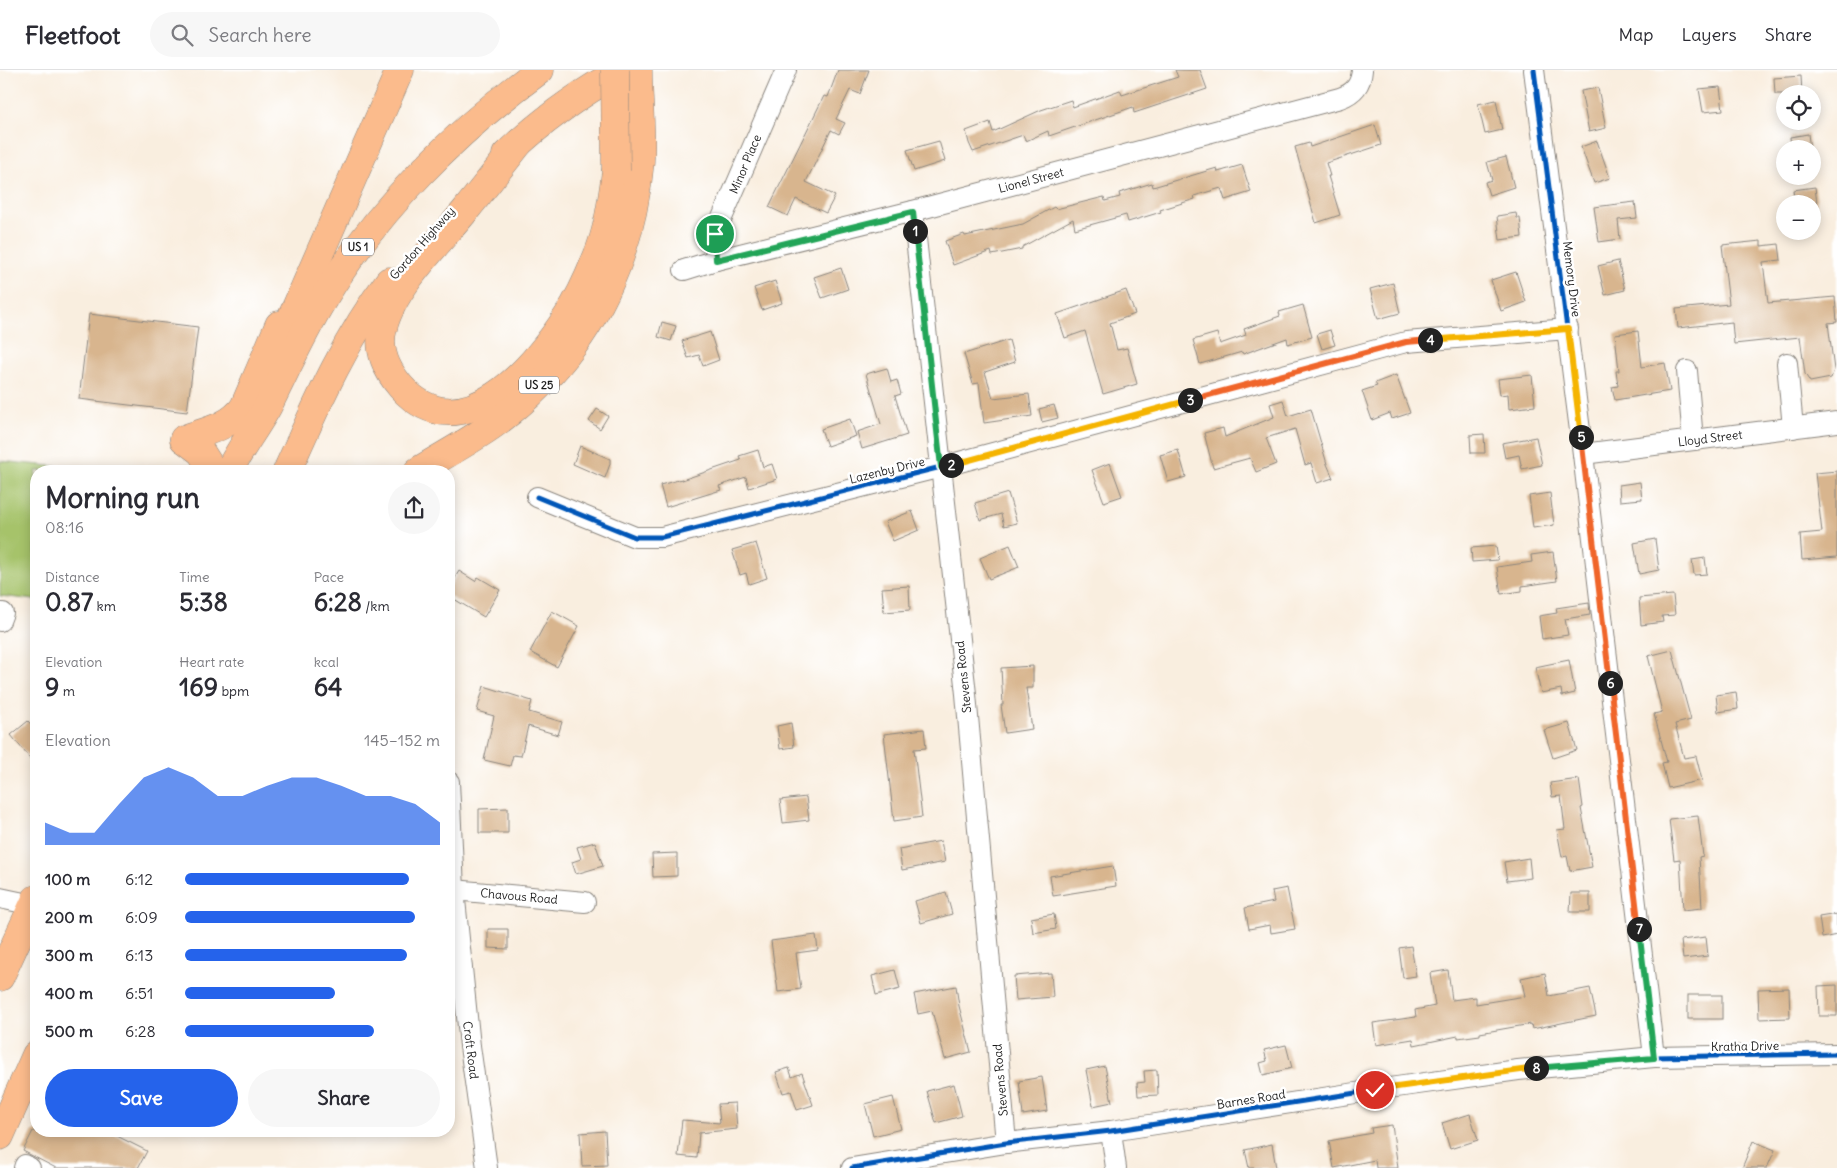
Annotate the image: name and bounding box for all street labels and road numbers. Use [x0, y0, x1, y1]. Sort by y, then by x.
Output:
street label: Minor Place [726, 132, 764, 196]
street label: Lionel Street [997, 164, 1065, 196]
street label: Gordon Highway [386, 203, 458, 283]
road number: US 1 [342, 238, 374, 256]
street label: Memory Drive [1560, 240, 1584, 318]
road number: US 25 [519, 376, 559, 394]
street label: Lloyd Street [1677, 427, 1743, 449]
street label: Lazenby Drive [848, 453, 926, 487]
street label: Stevens Road [952, 640, 974, 714]
street label: Chavous Road [480, 885, 558, 907]
street label: Croft Road [460, 1020, 482, 1080]
street label: Kratha Drive [1711, 1038, 1779, 1054]
street label: Stevens Road [989, 1043, 1011, 1117]
street label: Barnes Road [1216, 1086, 1286, 1112]

